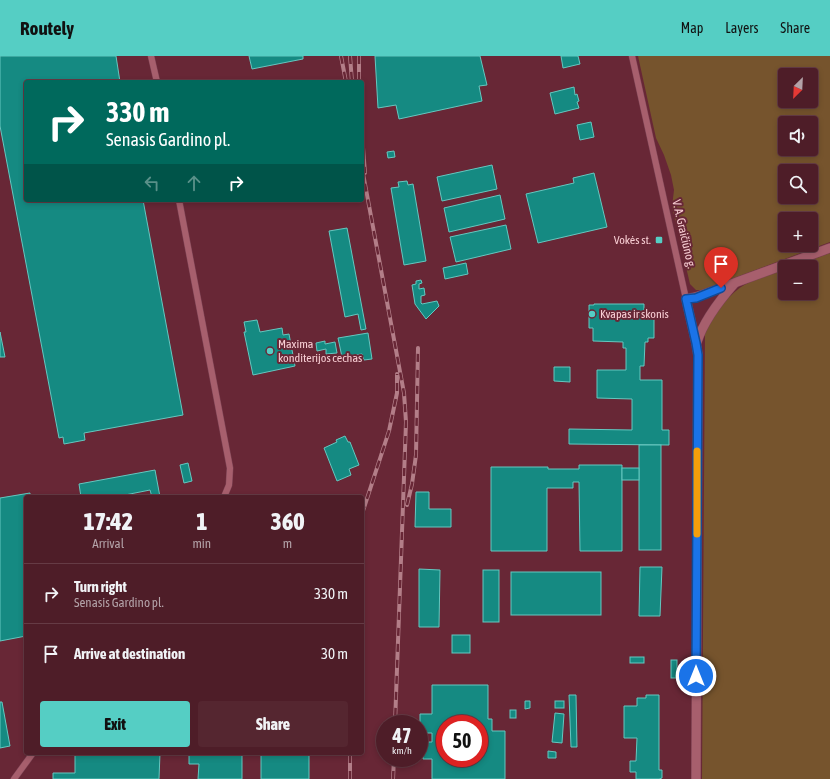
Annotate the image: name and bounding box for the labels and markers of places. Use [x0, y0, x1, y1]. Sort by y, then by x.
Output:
place label: Vokės st. [614, 233, 651, 247]
marker: Vokės st. [654, 235, 664, 245]
pin [704, 247, 738, 288]
place label: Kvapas ir skonis [600, 307, 669, 321]
marker: Kvapas ir skonis [587, 309, 597, 319]
place label: Maxima konditerijos cechas [278, 337, 362, 365]
marker: Maxima konditerijos cechas [265, 346, 275, 356]

